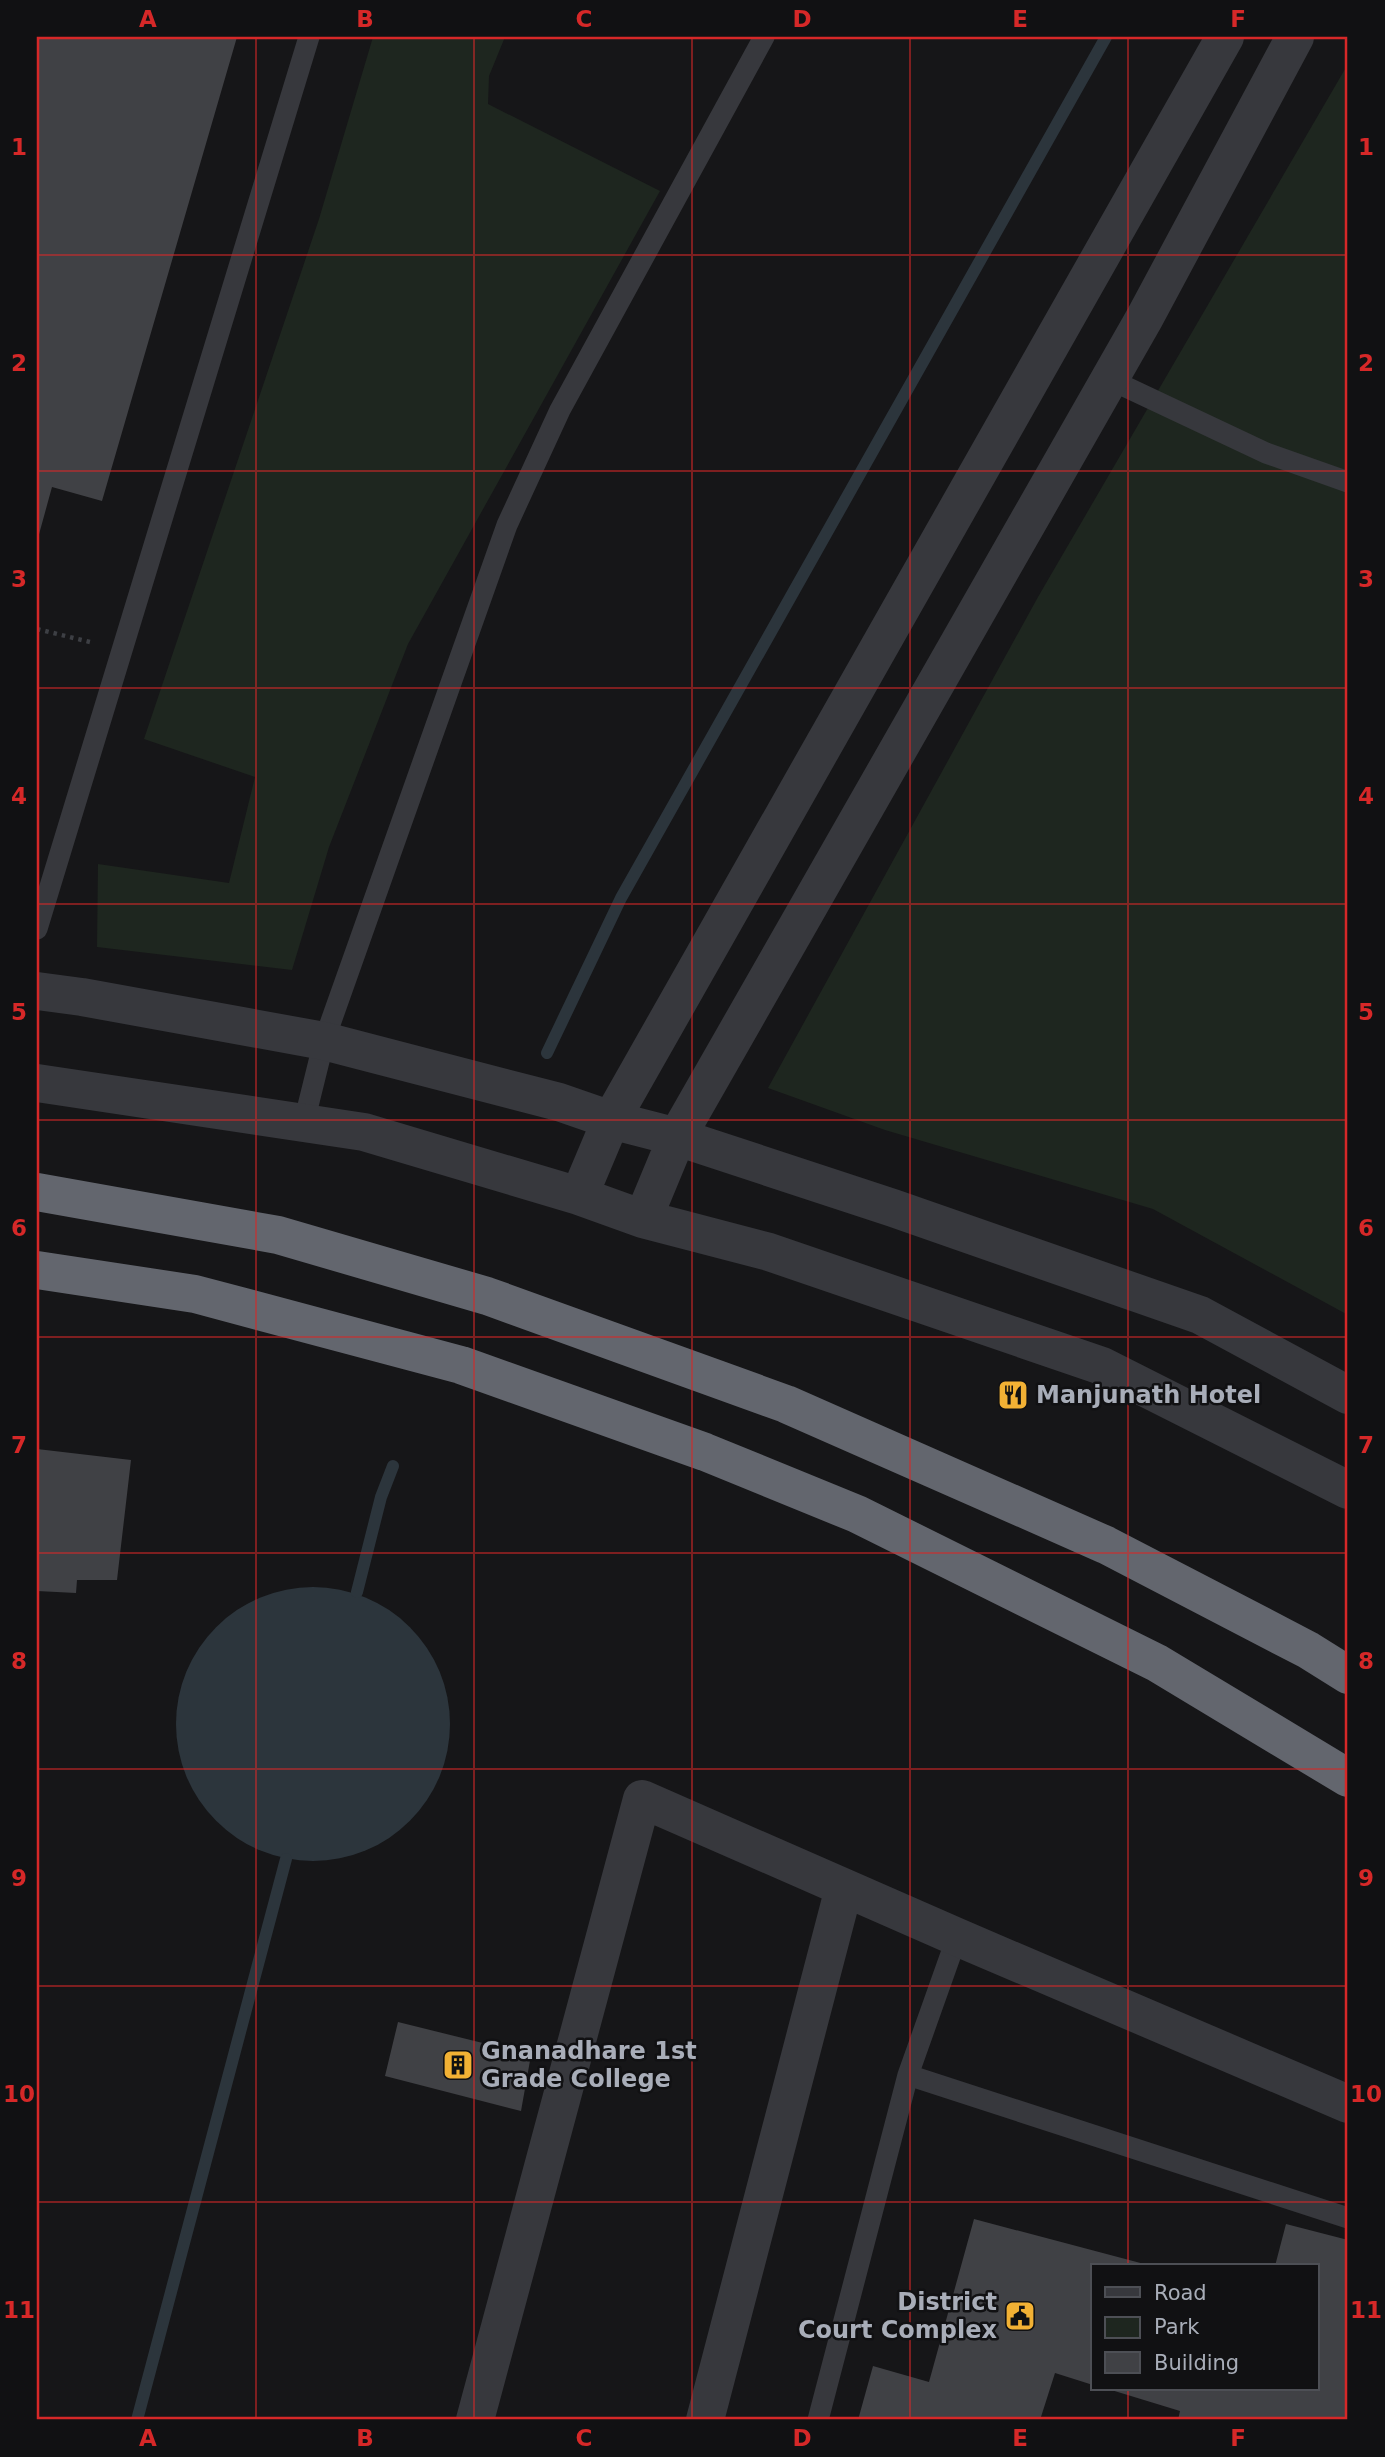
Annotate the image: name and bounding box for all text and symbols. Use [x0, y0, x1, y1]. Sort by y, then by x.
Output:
text: A [139, 6, 157, 32]
text: B [356, 6, 374, 32]
text: C [576, 6, 592, 32]
text: D [792, 6, 812, 32]
text: E [1012, 6, 1028, 32]
text: F [1230, 6, 1246, 32]
text: 1 [11, 134, 27, 160]
text: 1 [1358, 134, 1374, 160]
text: 2 [11, 350, 27, 376]
text: 2 [1358, 350, 1374, 376]
text: 3 [11, 566, 27, 592]
text: 3 [1358, 566, 1374, 592]
text: 4 [11, 783, 27, 809]
text: 4 [1358, 783, 1374, 809]
text: 5 [11, 999, 27, 1025]
text: 5 [1358, 999, 1374, 1025]
text: 6 [11, 1215, 27, 1241]
text: 6 [1358, 1215, 1374, 1241]
restaurant icon: Manjunath Hotel [996, 1378, 1030, 1412]
place label: Manjunath Hotel [1036, 1381, 1261, 1409]
text: 7 [11, 1432, 27, 1458]
text: 7 [1358, 1432, 1374, 1458]
text: 8 [11, 1648, 27, 1674]
text: 8 [1358, 1648, 1374, 1674]
text: 9 [11, 1865, 27, 1891]
text: 9 [1358, 1865, 1374, 1891]
place label: Gnanadhare 1st Grade College [481, 2037, 697, 2093]
building icon: Gnanadhare 1st Grade College [441, 2048, 475, 2082]
text: 10 [3, 2081, 35, 2107]
text: 10 [1350, 2081, 1382, 2107]
legend [1091, 2264, 1318, 2390]
text: Road [1154, 2281, 1207, 2305]
place label: District Court Complex [798, 2288, 998, 2344]
text: 11 [3, 2297, 35, 2323]
text: 11 [1350, 2297, 1382, 2323]
public building icon: District Court Complex [1003, 2299, 1037, 2333]
text: Park [1154, 2315, 1200, 2339]
text: Building [1154, 2351, 1239, 2375]
text: A [139, 2425, 157, 2451]
text: B [356, 2425, 374, 2451]
text: C [576, 2425, 592, 2451]
text: D [792, 2425, 812, 2451]
text: E [1012, 2425, 1028, 2451]
text: F [1230, 2425, 1246, 2451]

